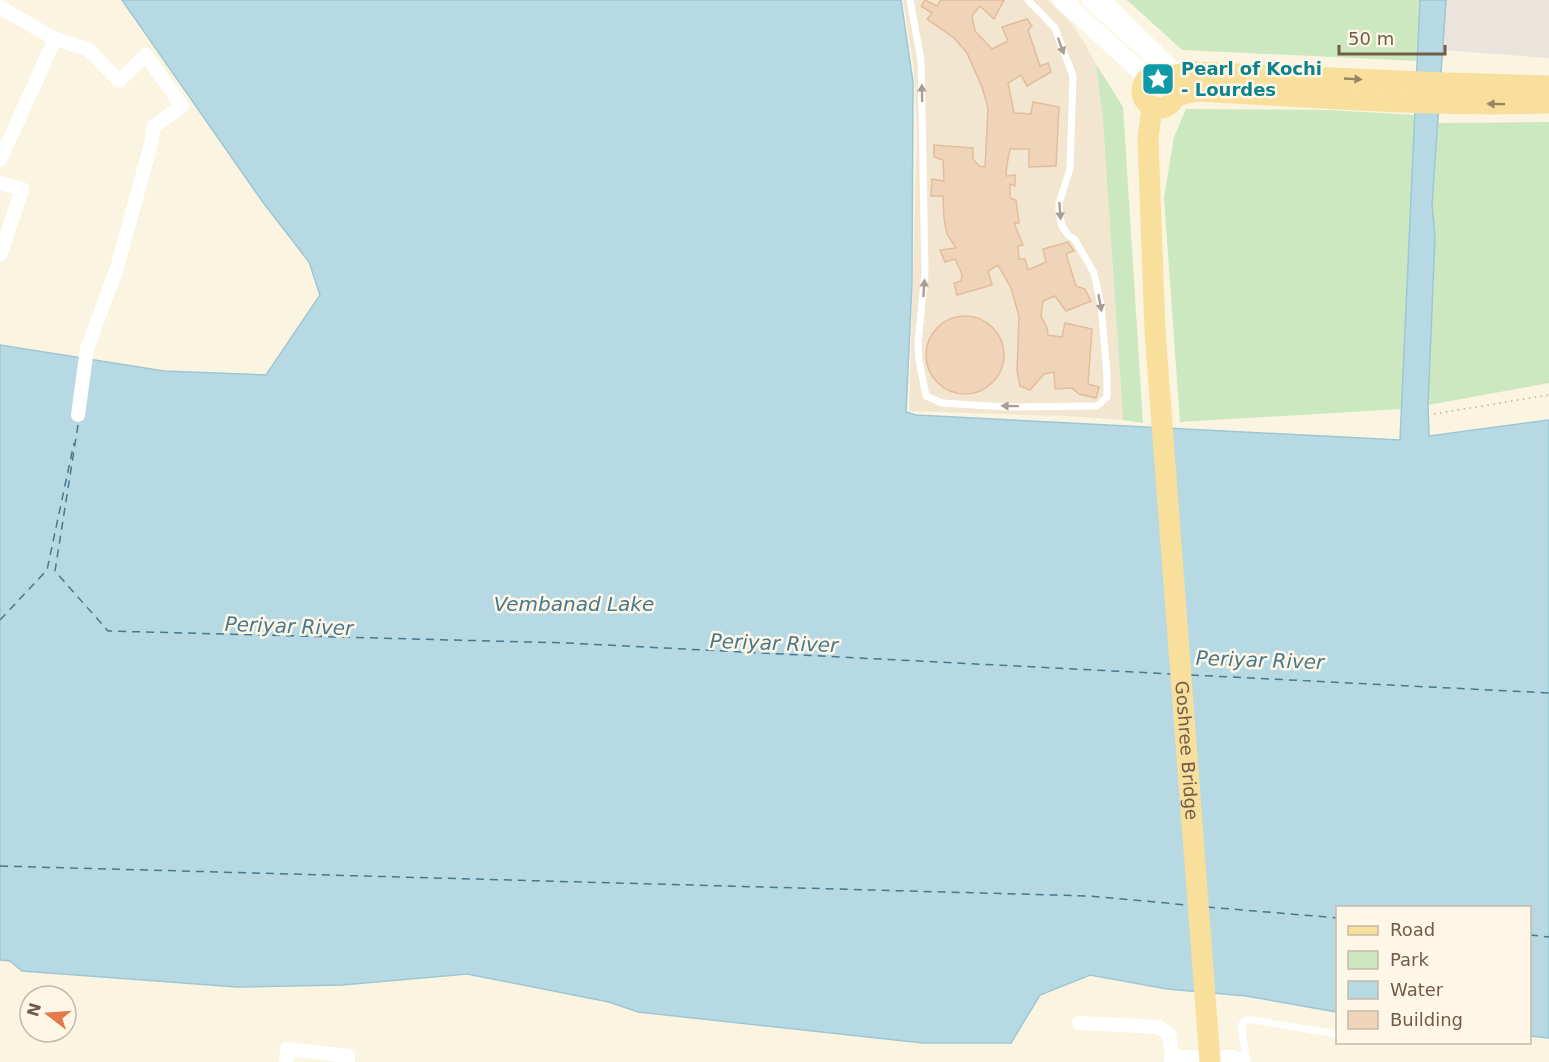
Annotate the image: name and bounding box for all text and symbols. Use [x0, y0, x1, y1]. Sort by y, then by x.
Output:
scale bar [1339, 18, 1446, 56]
text: 50 m [1348, 28, 1394, 49]
one-way arrow [1057, 38, 1067, 56]
place label: Pearl of Kochi - Lourdes [1181, 58, 1322, 100]
place icon: Pearl of Kochi - Lourdes [1140, 61, 1176, 97]
one-way arrow [1343, 75, 1362, 84]
one-way arrow [917, 83, 927, 102]
one-way arrow [1486, 100, 1505, 109]
one-way arrow [1055, 202, 1065, 221]
one-way arrow [919, 278, 928, 297]
one-way arrow [1096, 293, 1105, 312]
one-way arrow [1000, 401, 1019, 411]
water label: Vembanad Lake [494, 592, 654, 616]
water label: Periyar River [224, 612, 355, 640]
water label: Periyar River [709, 629, 840, 657]
water label: Periyar River [1195, 646, 1326, 674]
street label: Goshree Bridge [1171, 680, 1203, 821]
legend [1336, 906, 1531, 1044]
text: Road [1390, 919, 1435, 940]
text: Park [1390, 949, 1429, 970]
text: Water [1390, 979, 1444, 1000]
north arrow [18, 984, 78, 1044]
text: N [23, 1001, 45, 1019]
text: Building [1390, 1009, 1463, 1030]

